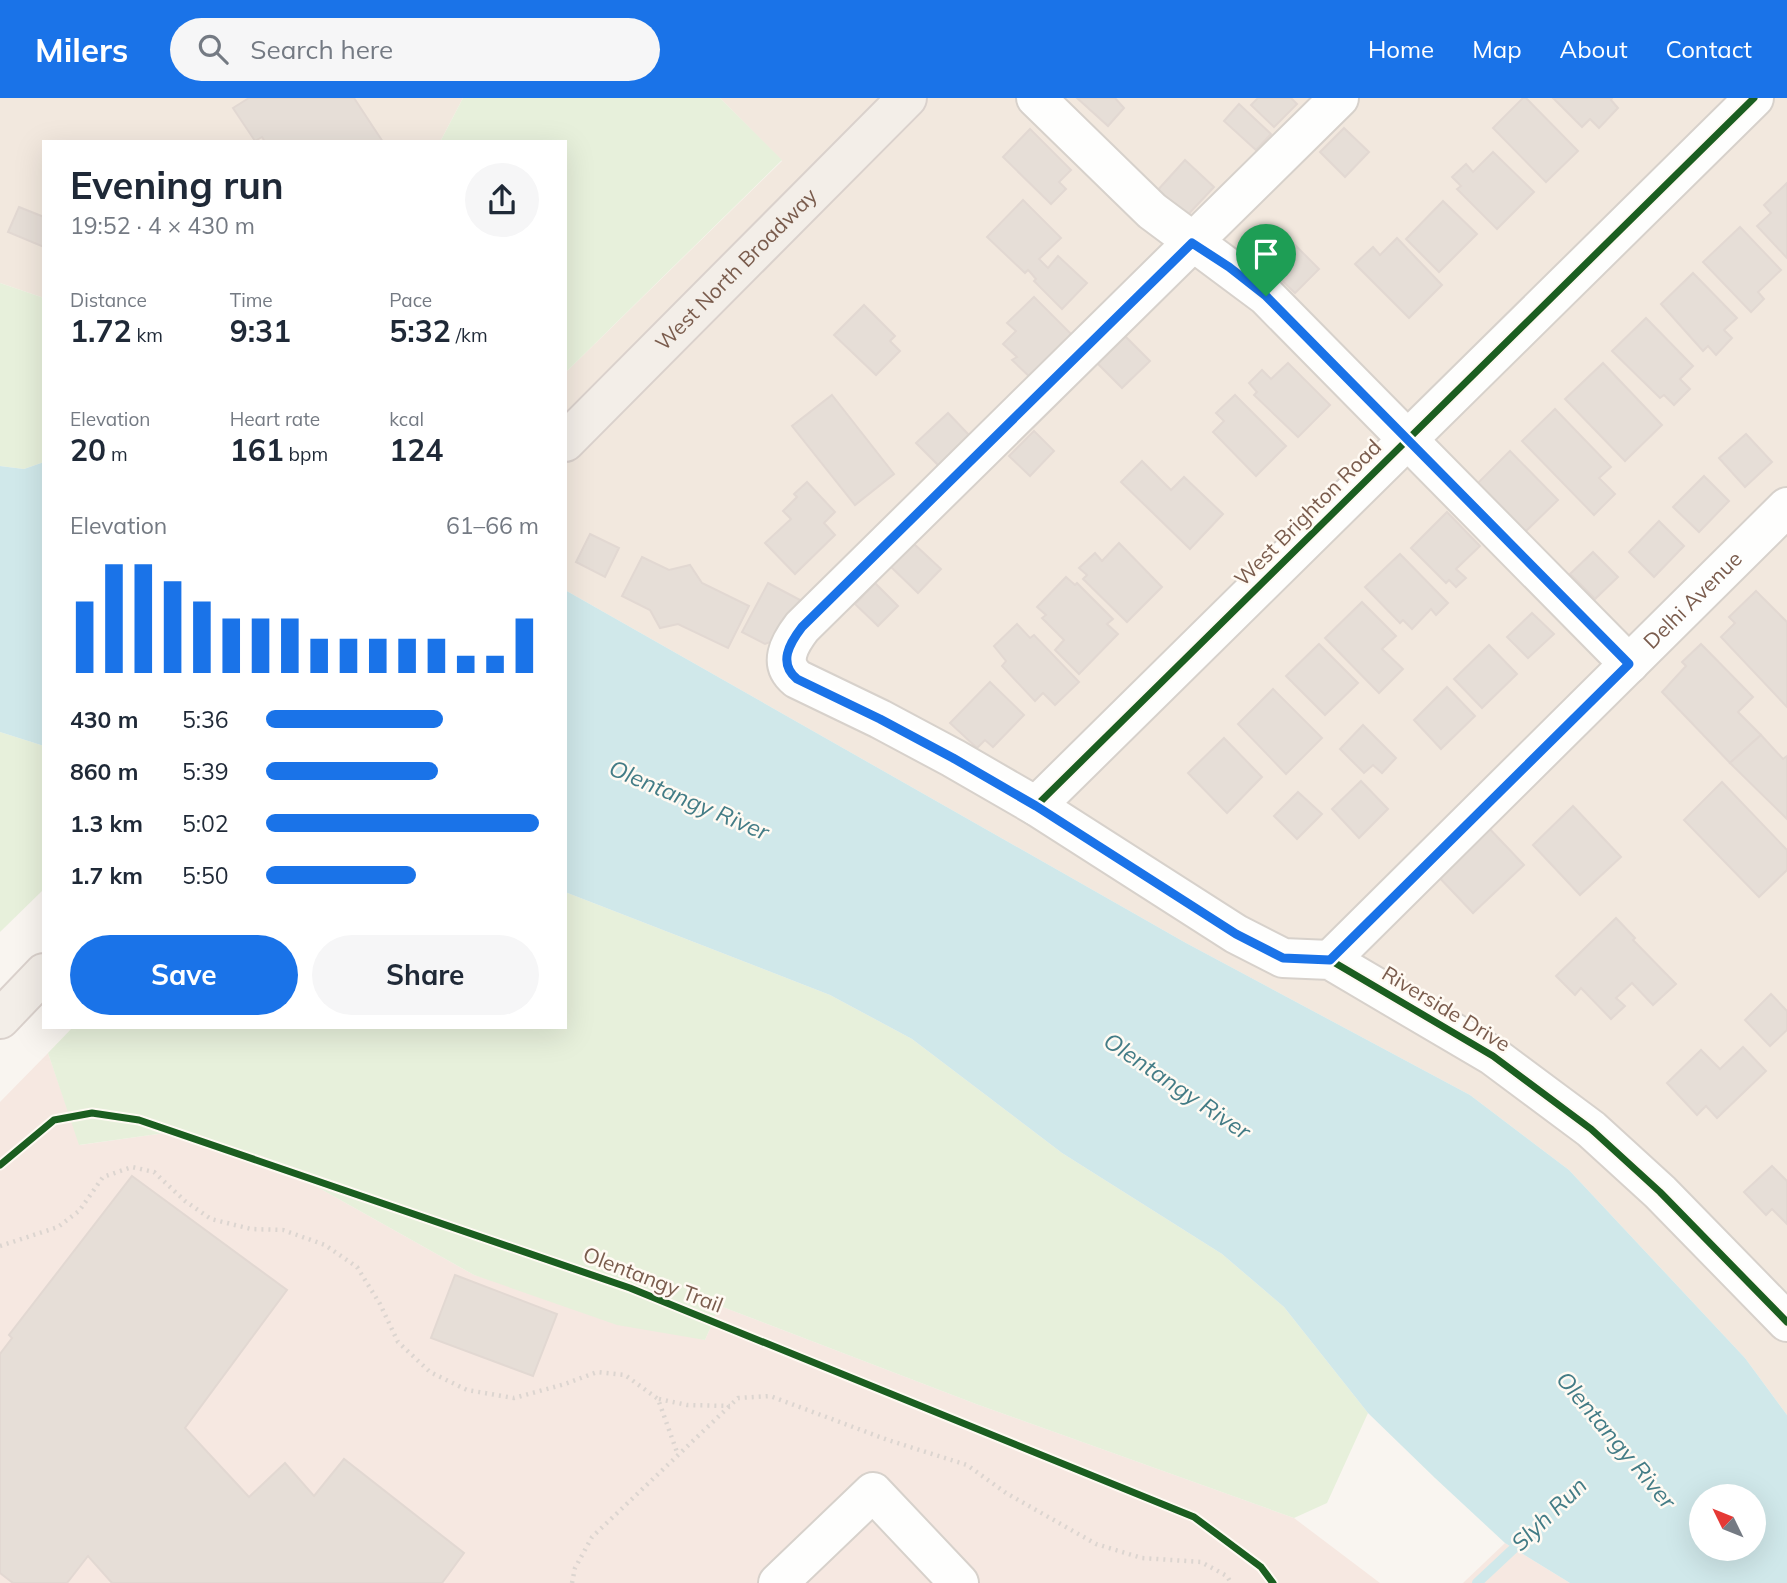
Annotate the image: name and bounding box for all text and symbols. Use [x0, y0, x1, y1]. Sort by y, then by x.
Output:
search box [170, 18, 660, 81]
text: Milers [35, 29, 128, 70]
icon: search [194, 30, 232, 68]
text: Search here [250, 33, 393, 66]
text: Home [1368, 34, 1434, 64]
text: Map [1472, 34, 1522, 64]
text: About [1560, 34, 1628, 64]
text: Contact [1666, 34, 1752, 64]
text: Evening run [70, 161, 284, 209]
button: share [465, 163, 539, 237]
street label: West North Broadway [649, 182, 822, 356]
text: 19:52 · 4 × 430 m [70, 211, 255, 240]
pin [1236, 224, 1296, 296]
icon: arrive [1247, 235, 1285, 273]
text: Distance [70, 288, 147, 312]
text: Time [230, 288, 273, 312]
text: Pace [389, 288, 432, 312]
text: 1.72 [70, 312, 131, 350]
text: 9:31 [230, 312, 291, 350]
text: 5:32 [389, 312, 451, 350]
text: km [131, 323, 163, 347]
text: /km [451, 323, 488, 347]
text: Elevation [70, 407, 150, 431]
text: Heart rate [230, 407, 320, 431]
text: kcal [389, 407, 424, 431]
text: 20 [70, 431, 106, 469]
text: 161 [230, 431, 284, 469]
text: 124 [389, 431, 443, 469]
street label: West Brighton Road [1228, 433, 1386, 591]
text: m [106, 442, 128, 466]
text: bpm [284, 442, 328, 466]
text: Elevation [70, 511, 167, 540]
text: 61–66 m [446, 511, 539, 540]
street label: Delhi Avenue [1638, 545, 1747, 654]
text: 430 m [70, 705, 138, 734]
text: 5:36 [182, 705, 229, 734]
water label: Olentangy River [605, 753, 775, 847]
text: 860 m [70, 757, 138, 786]
text: 5:39 [182, 757, 229, 786]
text: 1.3 km [70, 809, 143, 838]
text: 5:02 [182, 809, 229, 838]
text: 1.7 km [70, 861, 143, 890]
text: 5:50 [182, 861, 229, 890]
button: Save [70, 935, 298, 1015]
button: Share [312, 935, 539, 1015]
street label: Riverside Drive [1378, 960, 1515, 1057]
water label: Olentangy River [1098, 1026, 1258, 1146]
street label: Olentangy Trail [580, 1240, 727, 1318]
water label: Olentangy River [1550, 1365, 1683, 1516]
water label: Slyh Run [1505, 1471, 1593, 1557]
north arrow [1689, 1484, 1766, 1561]
map controls [1689, 1484, 1766, 1561]

